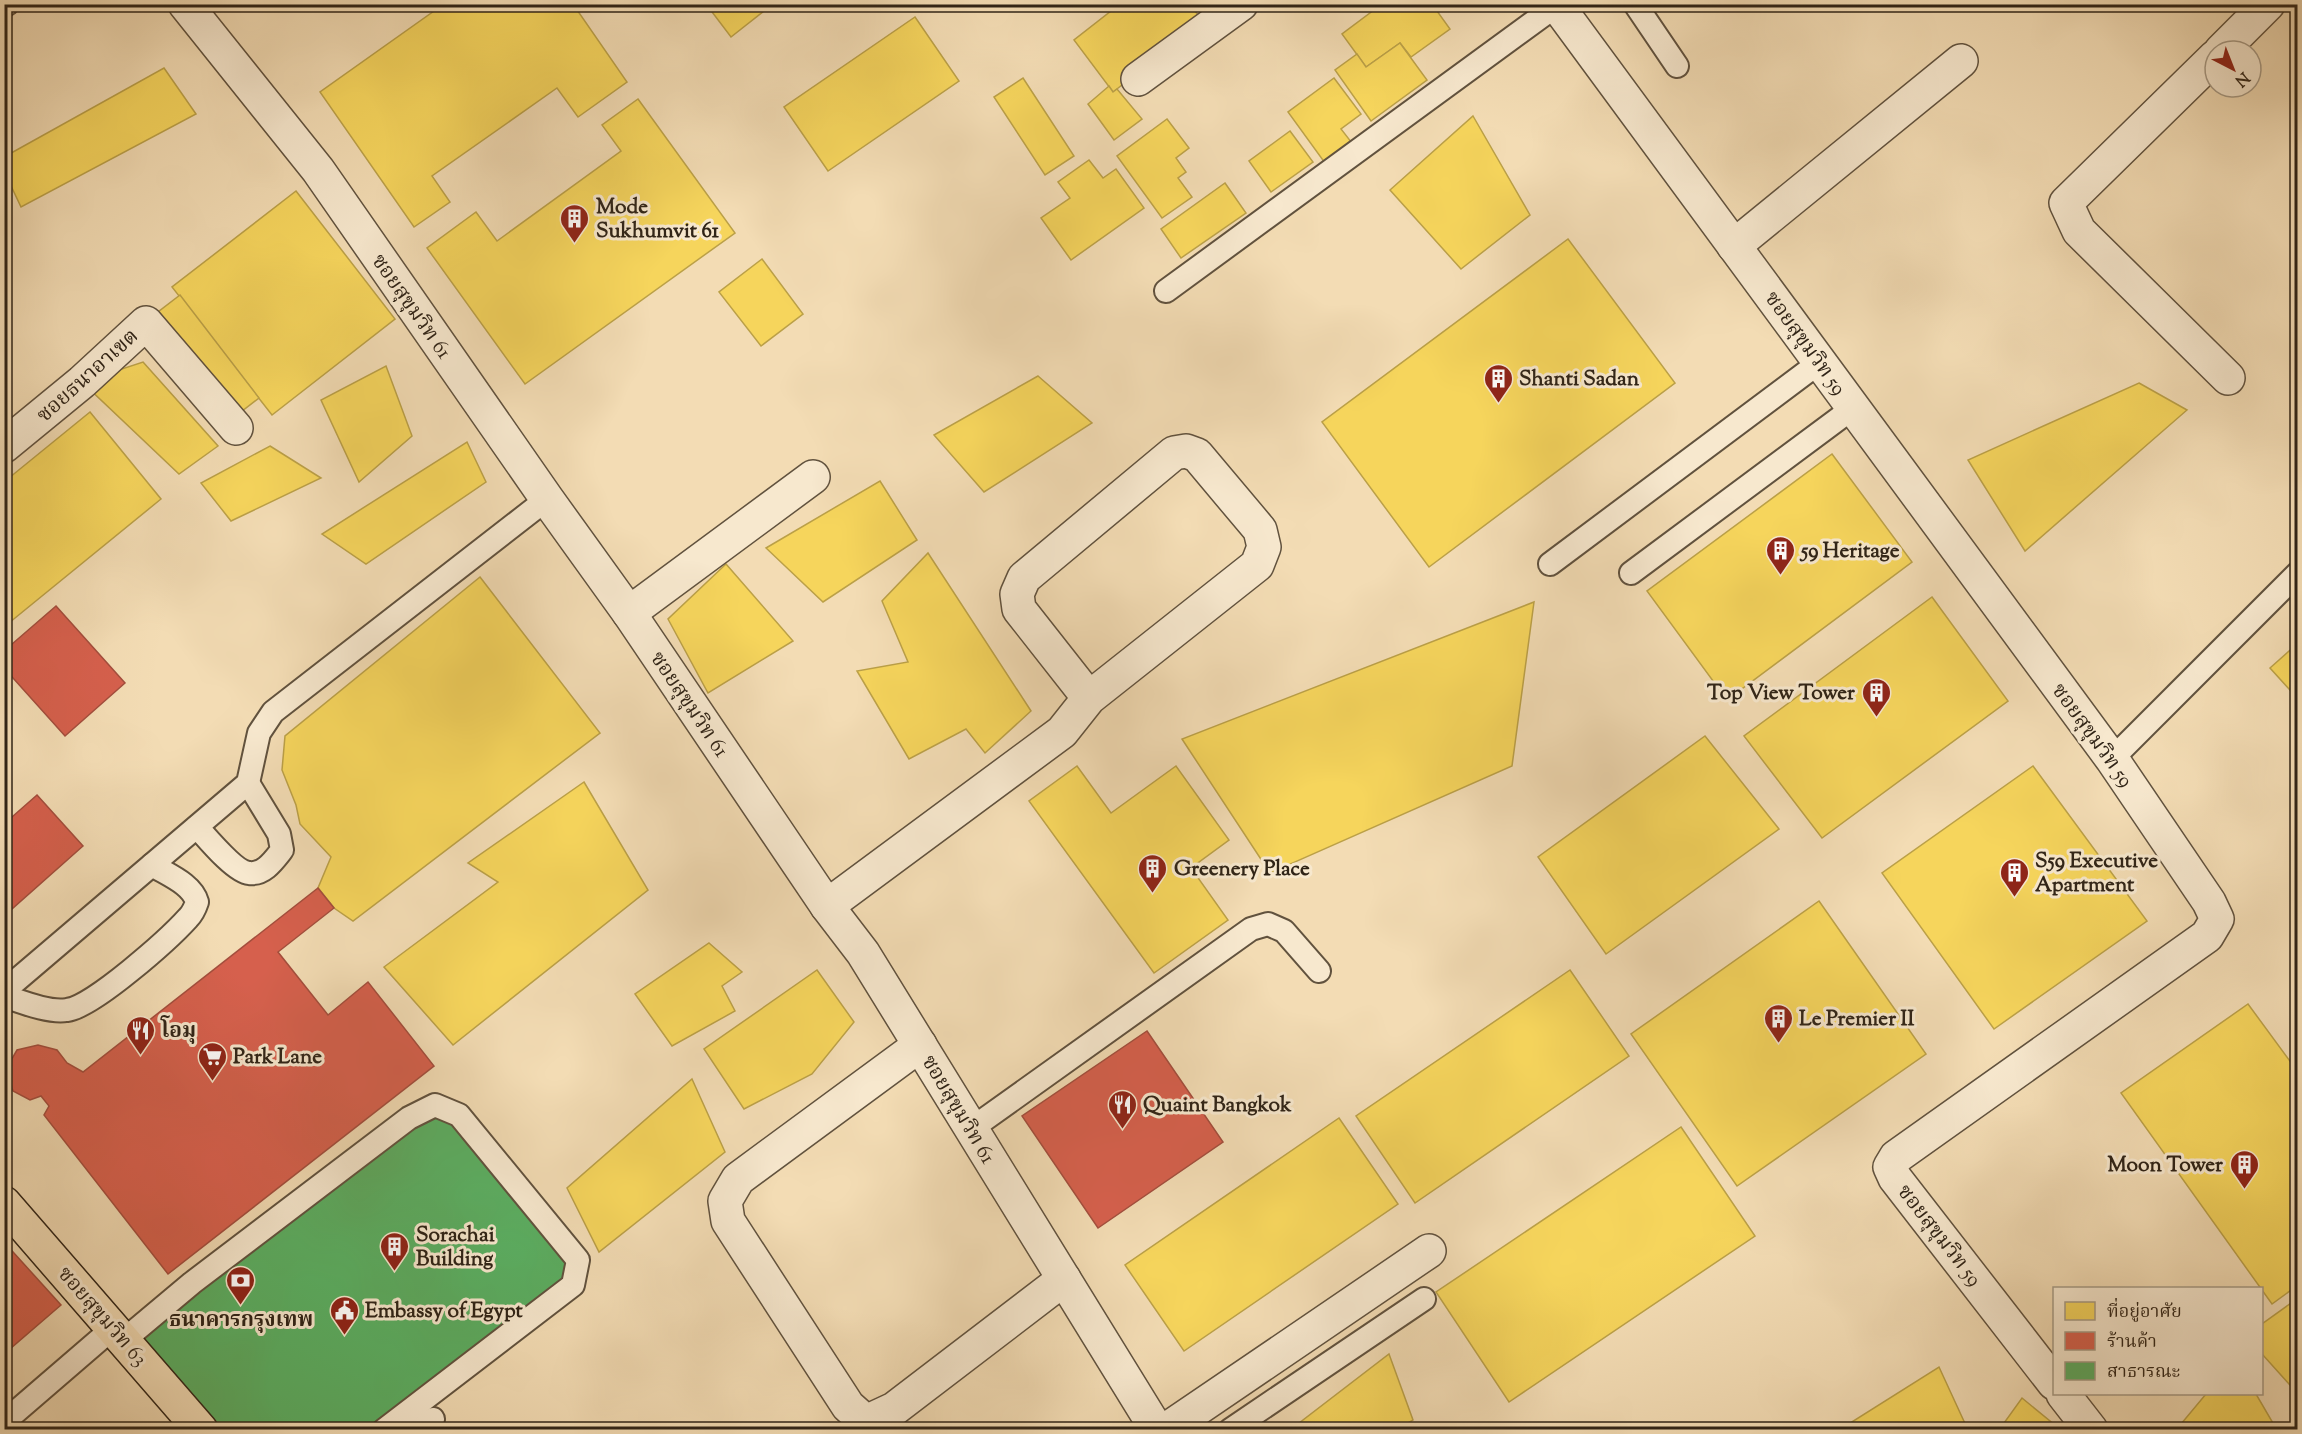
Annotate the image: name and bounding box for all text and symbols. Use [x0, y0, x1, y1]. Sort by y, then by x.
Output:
north arrow [2203, 39, 2263, 99]
text: N [2229, 65, 2254, 91]
place label: Mode Sukhumvit 61 [596, 193, 720, 247]
building icon: Mode Sukhumvit 61 [559, 202, 591, 244]
street label: ซอยสุขุมวิท 61 [363, 248, 458, 366]
street label: ซอยสุขุมวิท 59 [1756, 286, 1852, 402]
street label: ซอยธนาอาเขต [31, 323, 146, 430]
building icon: Shanti Sadan [1482, 362, 1514, 404]
place label: Shanti Sadan [1519, 365, 1640, 395]
building icon: 59 Heritage [1764, 534, 1796, 576]
place label: 59 Heritage [1799, 537, 1900, 567]
street label: ซอยสุขุมวิท 61 [642, 646, 735, 764]
building icon: Top View Tower [1860, 676, 1892, 718]
street label: ซอยสุขุมวิท 59 [2043, 678, 2139, 794]
place label: Top View Tower [1707, 679, 1855, 709]
place label: S59 Executive Apartment [2035, 847, 2158, 901]
building icon: Greenery Place [1137, 852, 1169, 894]
place label: Greenery Place [1174, 855, 1310, 885]
building icon: S59 Executive Apartment [1998, 856, 2030, 898]
building icon: Le Premier II [1762, 1002, 1794, 1044]
place label: Le Premier II [1799, 1005, 1914, 1035]
restaurant icon: โอมุ [124, 1014, 156, 1056]
place label: โอมุ [160, 1015, 196, 1047]
supermarket icon: Park Lane [196, 1040, 228, 1082]
place label: Park Lane [233, 1043, 322, 1073]
street label: ซอยสุขุมวิท 61 [913, 1050, 1002, 1170]
restaurant icon: Quaint Bangkok [1106, 1088, 1138, 1130]
place label: Quaint Bangkok [1143, 1091, 1292, 1121]
building icon: Moon Tower [2228, 1148, 2260, 1190]
place label: Moon Tower [2108, 1151, 2223, 1181]
street label: ซอยสุขุมวิท 59 [1889, 1179, 1988, 1294]
place label: Sorachai Building [416, 1221, 495, 1275]
building icon: Sorachai Building [379, 1230, 411, 1272]
street label: ซอยสุขุมวิท 63 [50, 1261, 153, 1374]
bank icon: ธนาคารกรุงเทพ [225, 1264, 257, 1306]
legend [2053, 1287, 2263, 1395]
public building icon: Embassy of Egypt [328, 1294, 360, 1336]
place label: Embassy of Egypt [365, 1297, 524, 1327]
text: ที่อยู่อาศัย [2107, 1297, 2182, 1326]
place label: ธนาคารกรุงเทพ [169, 1306, 313, 1336]
text: ร้านค้า [2107, 1330, 2157, 1356]
text: สาธารณะ [2107, 1360, 2180, 1386]

